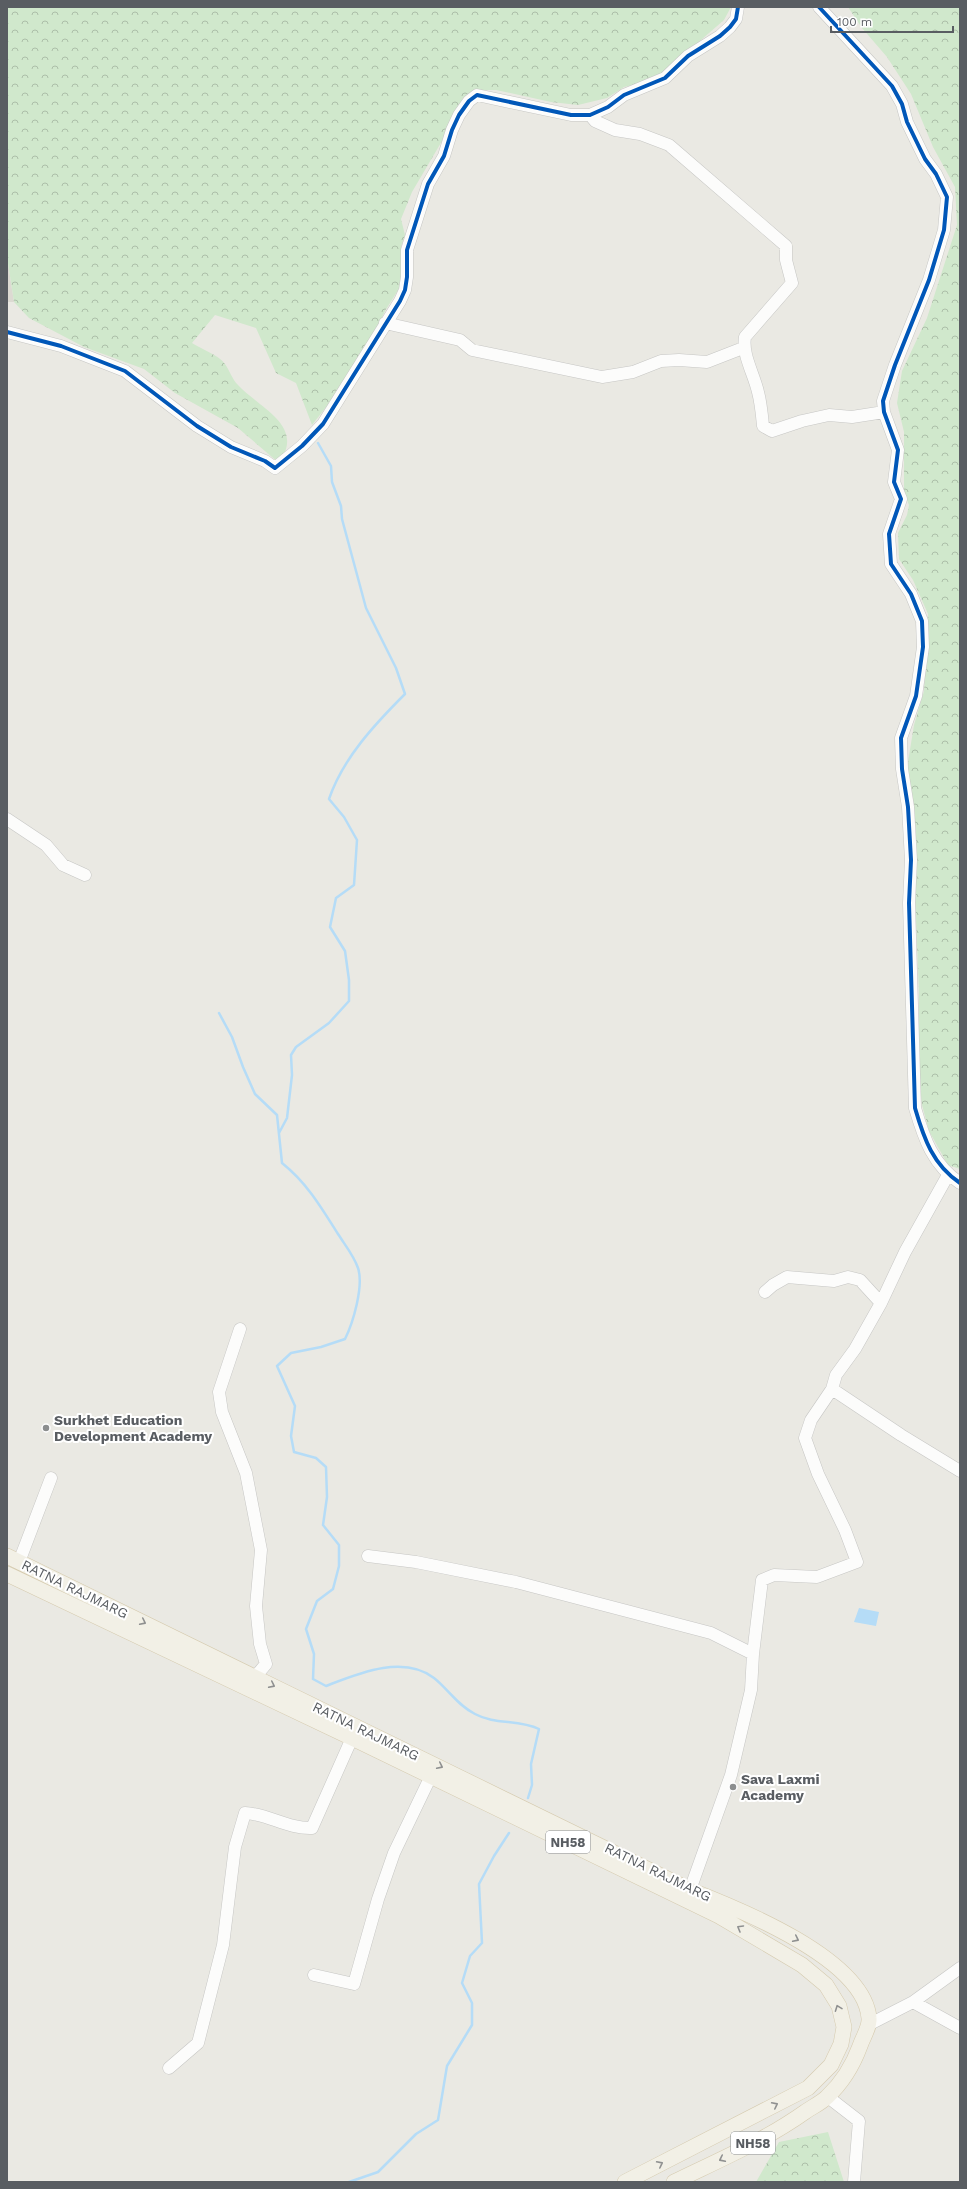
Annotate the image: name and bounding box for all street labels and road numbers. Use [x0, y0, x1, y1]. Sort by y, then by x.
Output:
street label: RATNA RAJMARG [19, 1556, 131, 1622]
street label: RATNA RAJMARG [310, 1698, 422, 1764]
road number: NH58 [546, 1831, 590, 1853]
street label: RATNA RAJMARG [602, 1839, 714, 1905]
road number: NH58 [731, 2132, 775, 2154]

